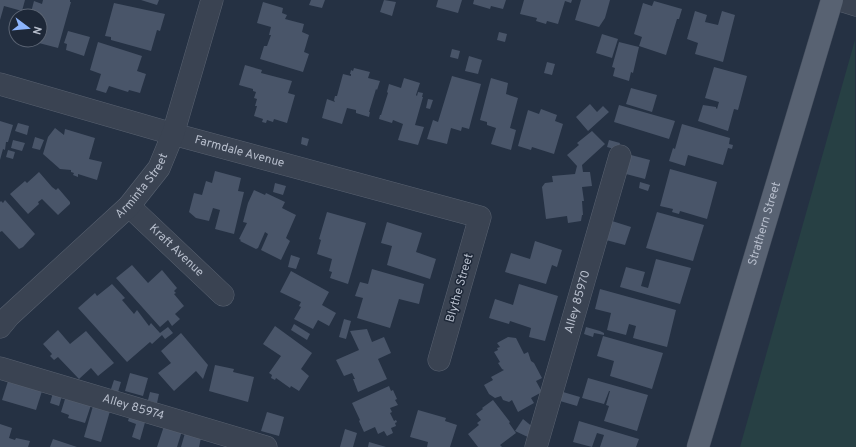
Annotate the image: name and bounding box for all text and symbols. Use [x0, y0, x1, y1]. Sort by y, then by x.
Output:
north arrow [8, 8, 48, 48]
text: N [29, 25, 44, 36]
street label: Farmdale Avenue [193, 132, 286, 172]
street label: Arminta Street [112, 151, 172, 222]
street label: Strathern Street [745, 180, 785, 268]
street label: Kraft Avenue [145, 221, 207, 281]
street label: Blythe Street [443, 252, 477, 324]
street label: Alley 85970 [561, 268, 595, 335]
street label: Alley 85974 [100, 391, 166, 424]

